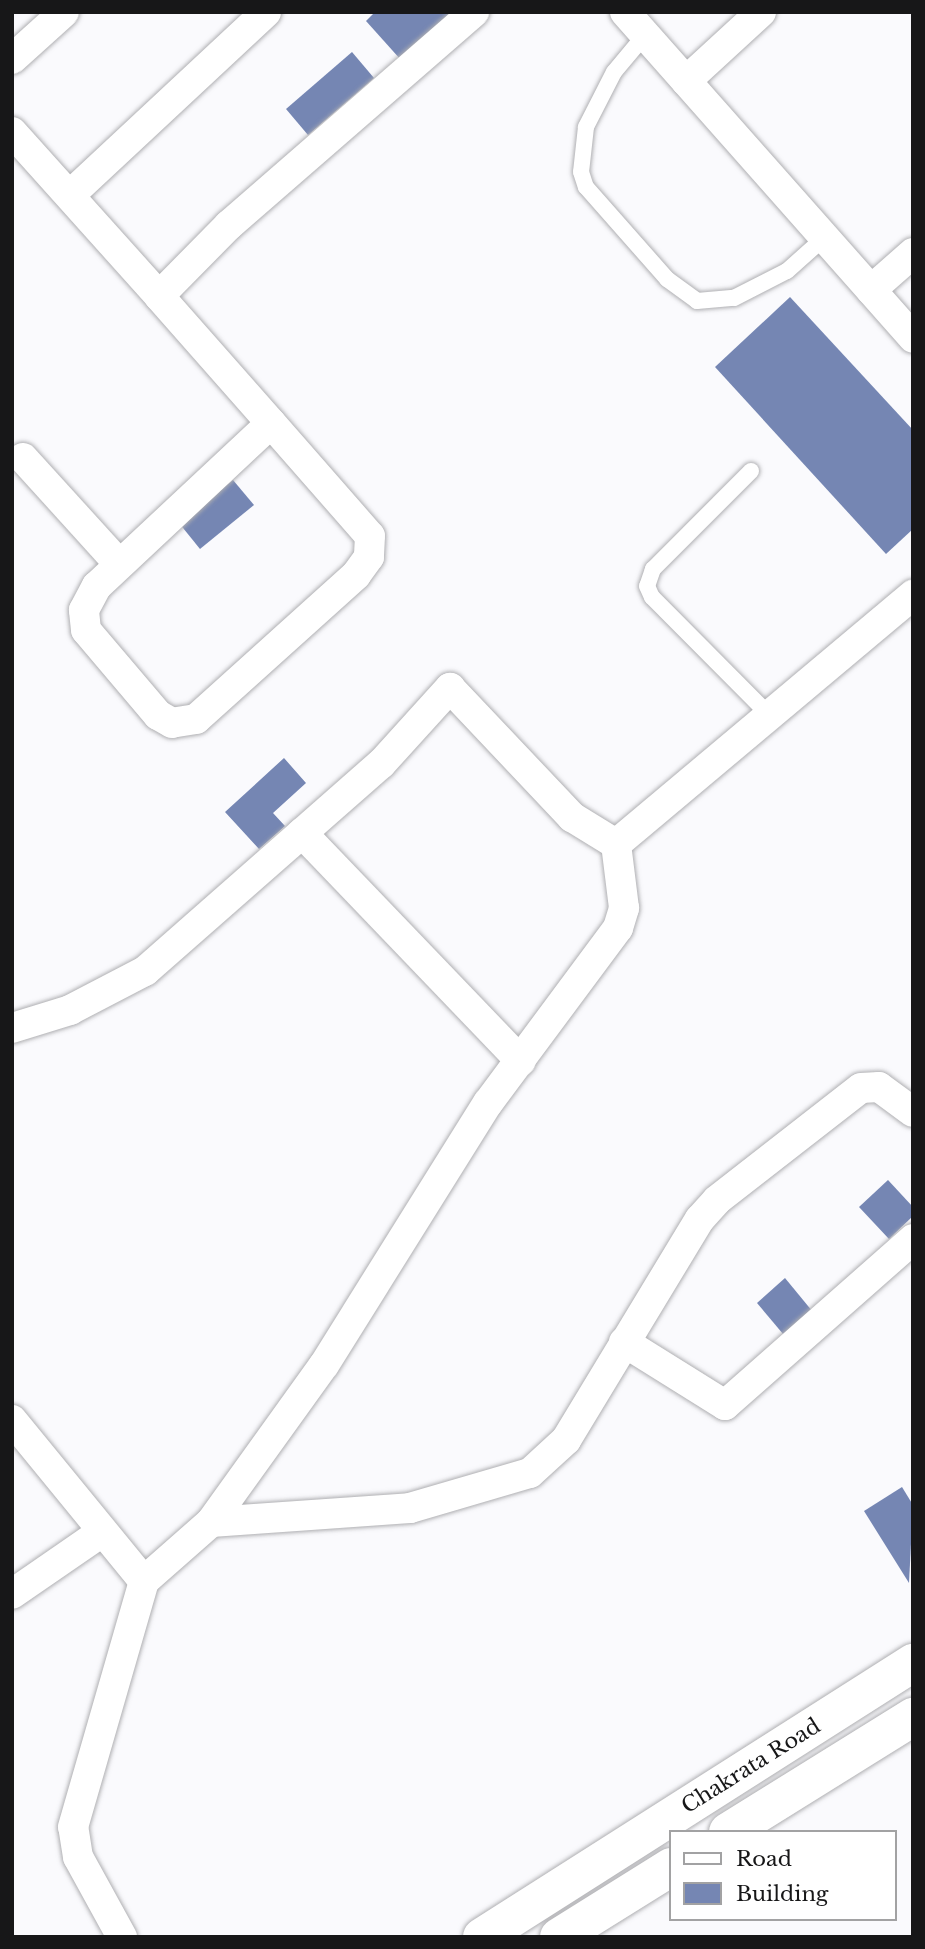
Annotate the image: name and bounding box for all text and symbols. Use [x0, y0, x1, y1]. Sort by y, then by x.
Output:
street label: Chakrata Road [677, 1713, 825, 1819]
legend [670, 1830, 897, 1921]
text: Road [736, 1846, 792, 1872]
text: Building [736, 1881, 828, 1907]

